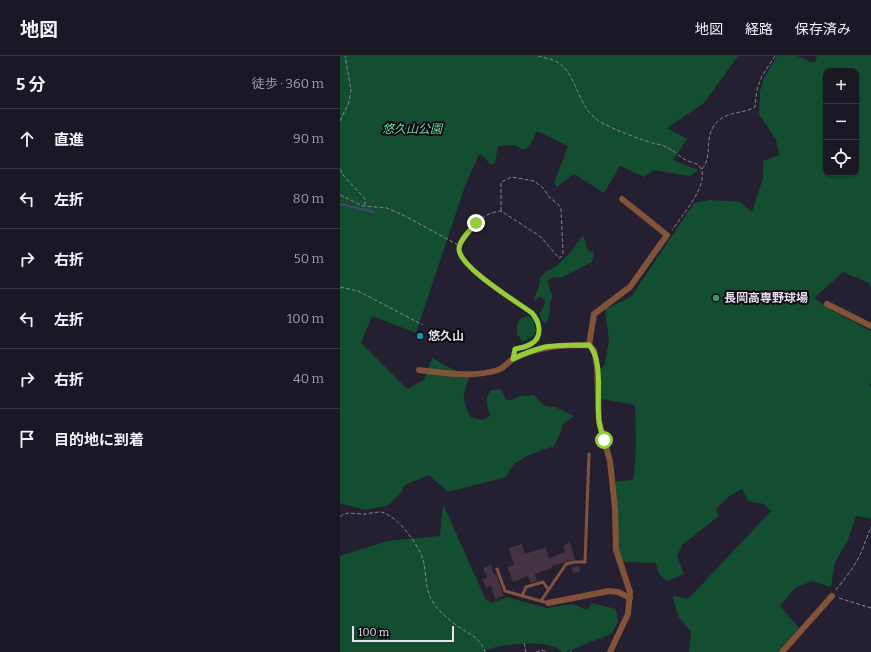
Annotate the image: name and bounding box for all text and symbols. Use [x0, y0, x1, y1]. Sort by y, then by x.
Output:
text: 地図 [20, 18, 58, 41]
text: 地図 [695, 21, 723, 38]
text: 経路 [745, 21, 773, 38]
text: 保存済み [795, 21, 851, 38]
map controls [823, 68, 859, 176]
button: + [823, 68, 859, 104]
text: 5 分 [16, 74, 45, 95]
text: 徒歩 · 360 m [252, 76, 324, 91]
button: − [823, 104, 859, 140]
park label: 悠久山公園 [382, 122, 444, 136]
icon: ahead [16, 128, 38, 150]
text: 直進 [54, 131, 84, 149]
text: 90 m [293, 131, 324, 146]
button: locate [823, 140, 859, 176]
icon: left [16, 188, 38, 210]
text: 左折 [54, 191, 84, 209]
text: 80 m [293, 191, 324, 206]
route end [467, 214, 485, 232]
icon: right [16, 248, 38, 270]
text: 右折 [54, 251, 84, 269]
text: 50 m [294, 251, 324, 266]
place label: 長岡高専野球場 [724, 291, 808, 305]
marker: 長岡高専野球場 [711, 293, 721, 303]
icon: left [16, 308, 38, 330]
text: 左折 [54, 311, 84, 329]
text: 100 m [287, 311, 324, 326]
place label: 悠久山 [428, 329, 464, 343]
marker: 悠久山 [415, 331, 425, 341]
icon: right [16, 368, 38, 390]
text: 右折 [54, 371, 84, 389]
text: 40 m [293, 371, 324, 386]
icon: arrive [16, 428, 38, 450]
text: 目的地に到着 [54, 431, 144, 449]
route start [595, 431, 613, 449]
scale bar [352, 624, 454, 643]
text: 100 m [358, 626, 389, 639]

